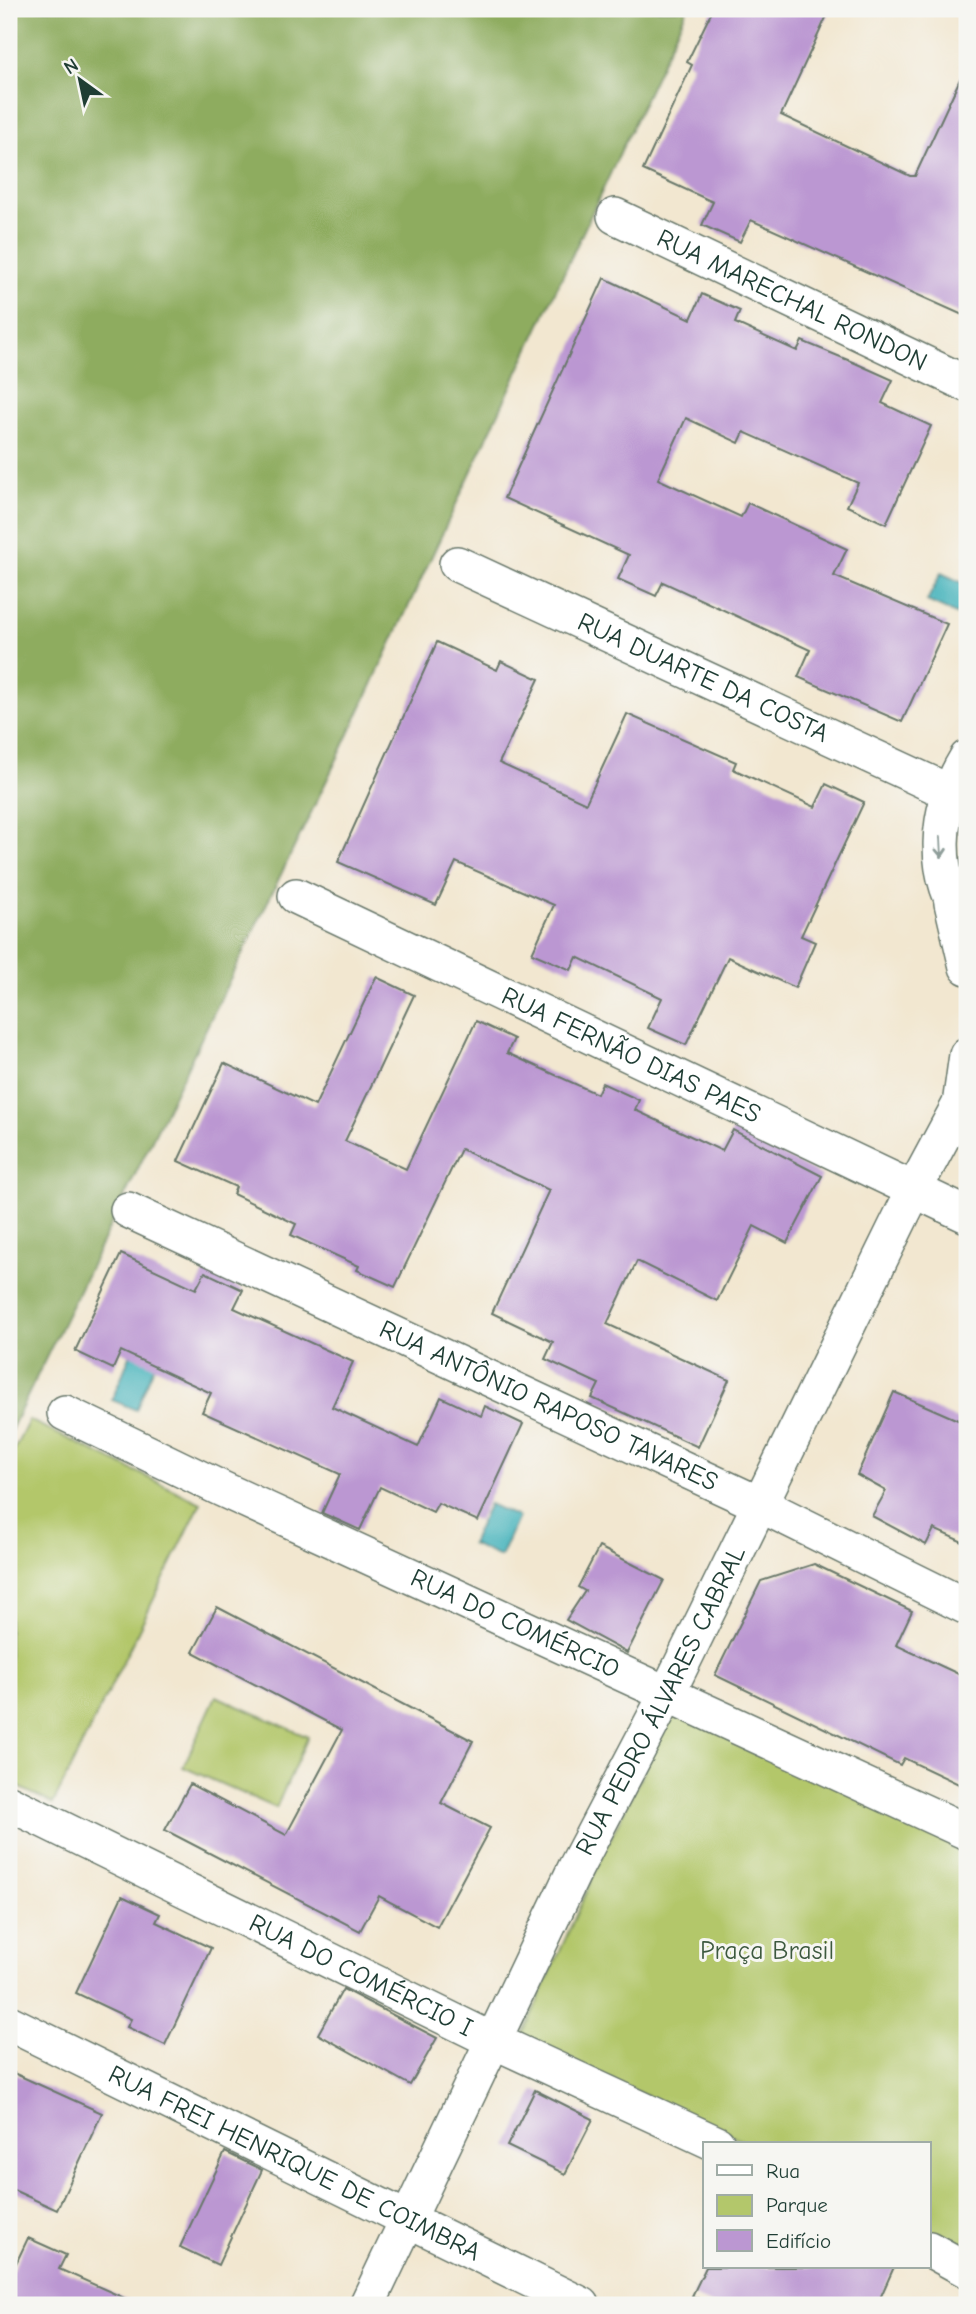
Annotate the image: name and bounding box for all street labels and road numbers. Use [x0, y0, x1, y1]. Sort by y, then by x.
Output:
street label: RUA MARECHAL RONDON [652, 223, 932, 378]
street label: RUA DUARTE DA COSTA [573, 607, 833, 749]
street label: RUA FERNÃO DIAS PAES [497, 981, 765, 1130]
street label: RUA ANTÔNIO RAPOSO TAVARES [375, 1314, 723, 1498]
street label: RUA PEDRO ÁLVARES CABRAL [570, 1541, 752, 1861]
street label: RUA DO COMÉRCIO [406, 1563, 624, 1685]
street label: RUA DO COMÉRCIO I [244, 1908, 478, 2043]
street label: RUA FREI HENRIQUE DE COIMBRA [103, 2059, 485, 2268]

